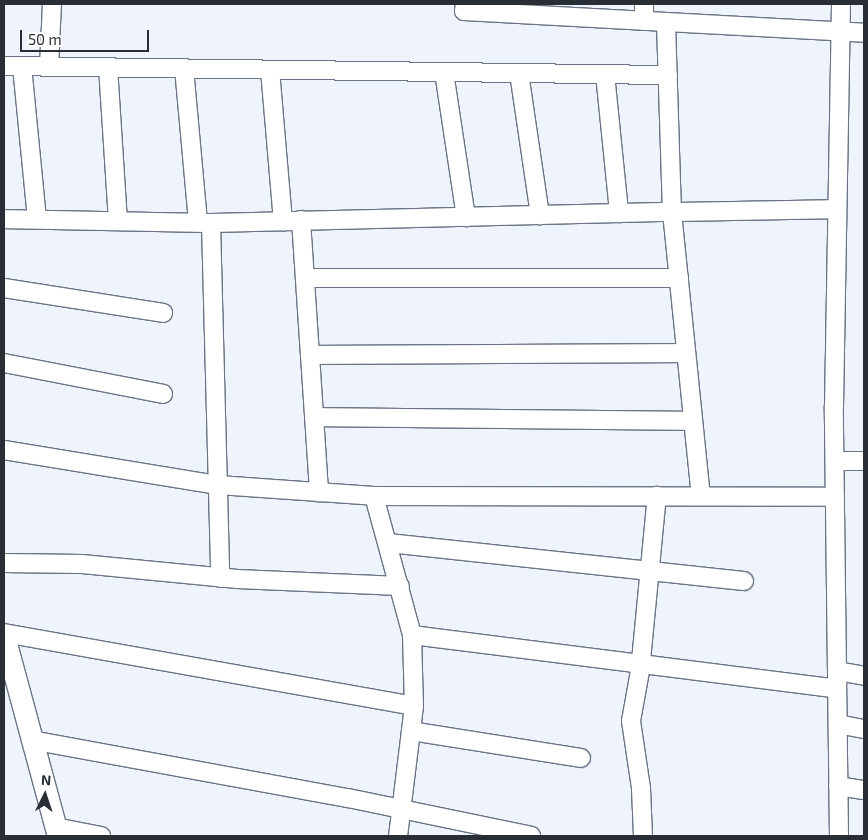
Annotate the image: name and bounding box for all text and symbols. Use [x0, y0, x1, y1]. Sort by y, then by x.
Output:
scale bar [22, 20, 151, 52]
text: 50 m [28, 30, 62, 48]
north arrow [20, 770, 70, 820]
text: N [40, 771, 52, 788]

